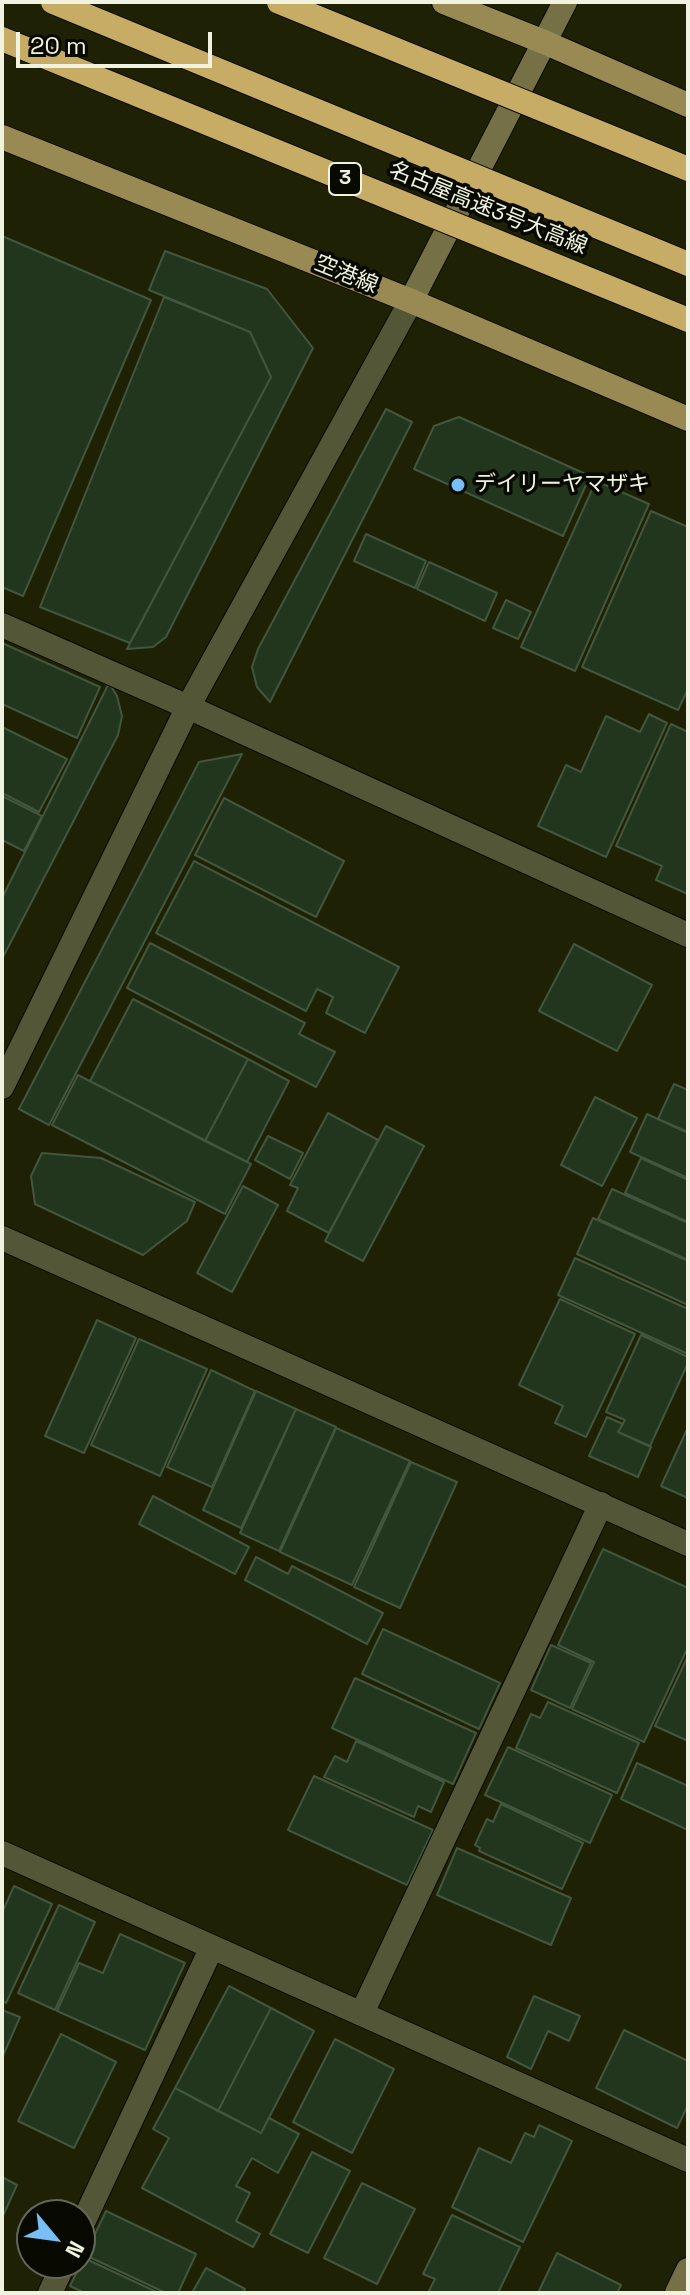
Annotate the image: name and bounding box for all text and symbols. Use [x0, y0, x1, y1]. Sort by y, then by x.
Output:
scale bar [20, 16, 216, 66]
text: 20 m [30, 30, 87, 61]
street label: 名古屋高速3号大高線 [385, 157, 591, 261]
road number: 3 [329, 163, 361, 195]
street label: 空港線 [310, 250, 382, 300]
place label: デイリーヤマザキ [474, 472, 650, 498]
marker: デイリーヤマザキ [449, 476, 467, 494]
north arrow [16, 2199, 96, 2279]
text: N [59, 2236, 91, 2263]

